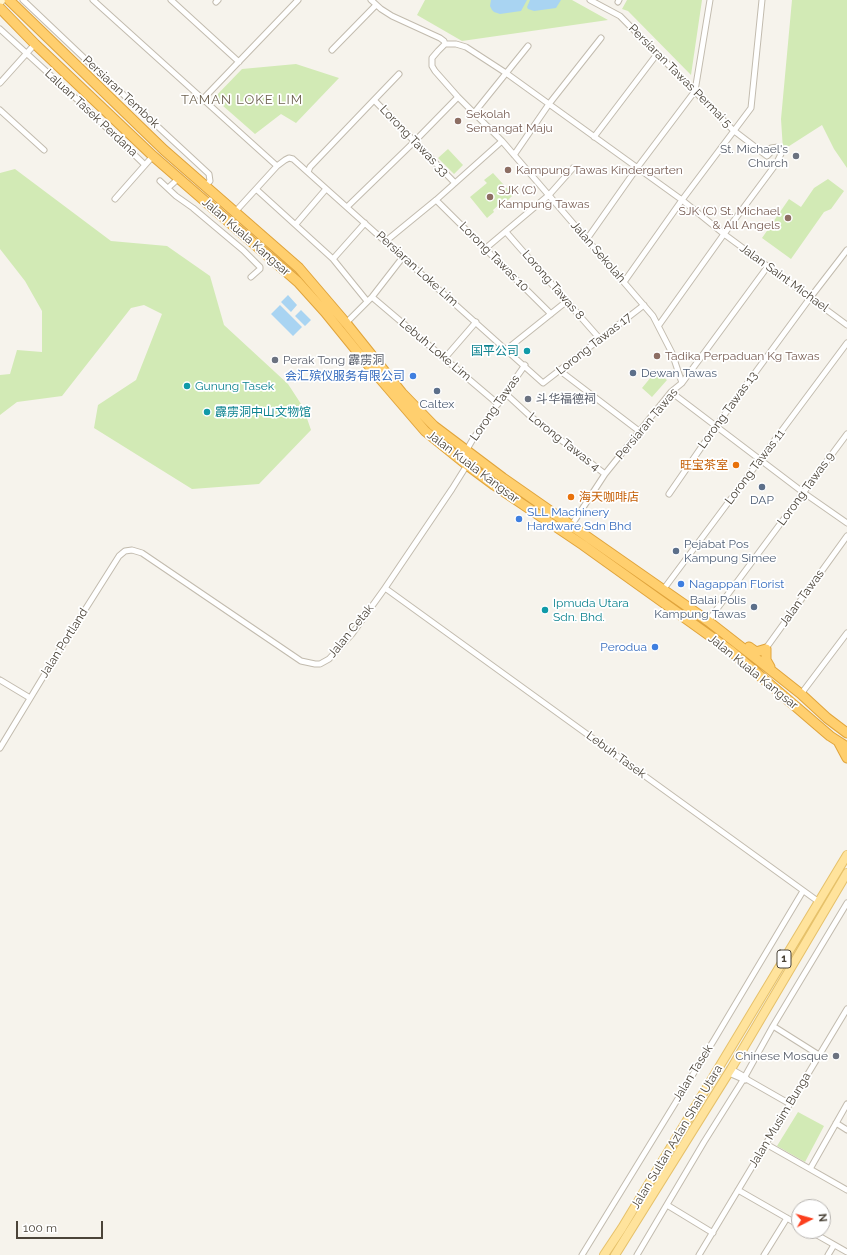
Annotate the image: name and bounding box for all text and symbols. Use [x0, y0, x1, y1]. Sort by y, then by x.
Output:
street label: Persiaran Tawas Permai 5 [625, 21, 735, 131]
street label: Persiaran Tembok [80, 53, 162, 131]
street label: Laluan Tasek Perdana [42, 66, 140, 160]
district label: TAMAN LOKE LIM [181, 92, 303, 108]
street label: Lorong Tawas 33 [377, 103, 451, 179]
place label: Sekolah Semangat Maju [466, 107, 553, 135]
marker: Sekolah Semangat Maju [453, 116, 463, 126]
place label: St. Michael's Church [720, 142, 788, 170]
marker: St. Michael's Church [791, 151, 801, 161]
place label: Kampung Tawas Kindergarten [516, 163, 683, 177]
marker: Kampung Tawas Kindergarten [503, 165, 513, 175]
place label: SJK (C) Kampung Tawas [498, 183, 590, 211]
marker: SJK (C) Kampung Tawas [485, 192, 495, 202]
street label: Jalan Kuala Kangsar [199, 195, 293, 279]
place label: SJK (C) St. Michael & All Angels [679, 204, 780, 232]
marker: SJK (C) St. Michael & All Angels [783, 213, 793, 223]
street label: Jalan Sekolah [568, 218, 628, 286]
street label: Lorong Tawas 10 [456, 219, 532, 295]
street label: Persiaran Loke Lim [373, 228, 461, 310]
street label: Jalan Saint Michael [737, 241, 831, 315]
street label: Lorong Tawas 8 [519, 247, 587, 323]
street label: Lorong Tawas 17 [554, 310, 634, 378]
street label: Lebuh Loke Lim [396, 316, 474, 384]
place label: 国平公司 [471, 344, 519, 358]
marker: 国平公司 [522, 346, 532, 356]
place label: Tadika Perpaduan Kg Tawas [665, 349, 820, 363]
marker: Tadika Perpaduan Kg Tawas [652, 351, 662, 361]
place label: Perak Tong 霹雳洞 [283, 353, 384, 367]
marker: Perak Tong 霹雳洞 [270, 355, 280, 365]
place label: Dewan Tawas [641, 366, 717, 380]
marker: Dewan Tawas [628, 368, 638, 378]
place label: 会汇殡仪服务有限公司 [285, 369, 405, 383]
street label: Lorong Tawas 13 [695, 369, 761, 451]
marker: 会汇殡仪服务有限公司 [408, 371, 418, 381]
street label: Lorong Tawas [467, 372, 523, 444]
place label: Gunung Tasek [195, 379, 274, 393]
marker: Gunung Tasek [182, 381, 192, 391]
street label: Persiaran Tawas [613, 385, 681, 463]
marker: Caltex [432, 386, 442, 396]
place label: 斗华福德祠 [536, 392, 596, 406]
marker: 斗华福德祠 [523, 394, 533, 404]
place label: Caltex [420, 397, 454, 411]
place label: 霹雳洞中山文物馆 [215, 405, 311, 419]
marker: 霹雳洞中山文物馆 [202, 407, 212, 417]
street label: Lorong Tawas 4 [525, 410, 603, 474]
street label: Lorong Tawas 11 [722, 427, 788, 507]
street label: Jalan Kuala Kangsar [424, 428, 522, 506]
street label: Lorong Tawas 9 [775, 450, 837, 528]
place label: 旺宝茶室 [680, 458, 728, 472]
marker: 旺宝茶室 [731, 460, 741, 470]
marker: DAP [757, 482, 767, 492]
place label: 海天咖啡店 [579, 490, 639, 504]
marker: 海天咖啡店 [566, 492, 576, 502]
place label: DAP [750, 493, 774, 507]
place label: SLL Machinery Hardware Sdn Bhd [527, 505, 631, 533]
marker: SLL Machinery Hardware Sdn Bhd [514, 514, 524, 524]
place label: Pejabat Pos Kampung Simee [684, 537, 776, 565]
marker: Pejabat Pos Kampung Simee [671, 546, 681, 556]
street label: Jalan Tawas [777, 567, 827, 629]
place label: Nagappan Florist [689, 577, 784, 591]
marker: Nagappan Florist [676, 579, 686, 589]
place label: Balai Polis Kampung Tawas [654, 593, 746, 621]
place label: Ipmuda Utara Sdn. Bhd. [553, 596, 629, 624]
street label: Jalan Cetak [325, 602, 377, 660]
marker: Balai Polis Kampung Tawas [749, 602, 759, 612]
marker: Ipmuda Utara Sdn. Bhd. [540, 605, 550, 615]
street label: Jalan Portland [37, 606, 91, 680]
street label: Jalan Kuala Kangsar [705, 631, 801, 713]
place label: Perodua [600, 640, 647, 654]
marker: Perodua [650, 642, 660, 652]
street label: Lebuh Tasek [583, 729, 649, 781]
road number: 1 [777, 950, 791, 968]
street label: Jalan Tasek [670, 1042, 716, 1104]
place label: Chinese Mosque [735, 1049, 828, 1063]
marker: Chinese Mosque [831, 1051, 841, 1061]
street label: Jalan Sultan Azlan Shah Utara [628, 1062, 726, 1212]
street label: Jalan Musim Bunga [746, 1070, 814, 1170]
north arrow [791, 1199, 831, 1239]
scale bar [18, 1213, 105, 1239]
text: N [816, 1213, 829, 1223]
text: 100 m [23, 1221, 57, 1235]

